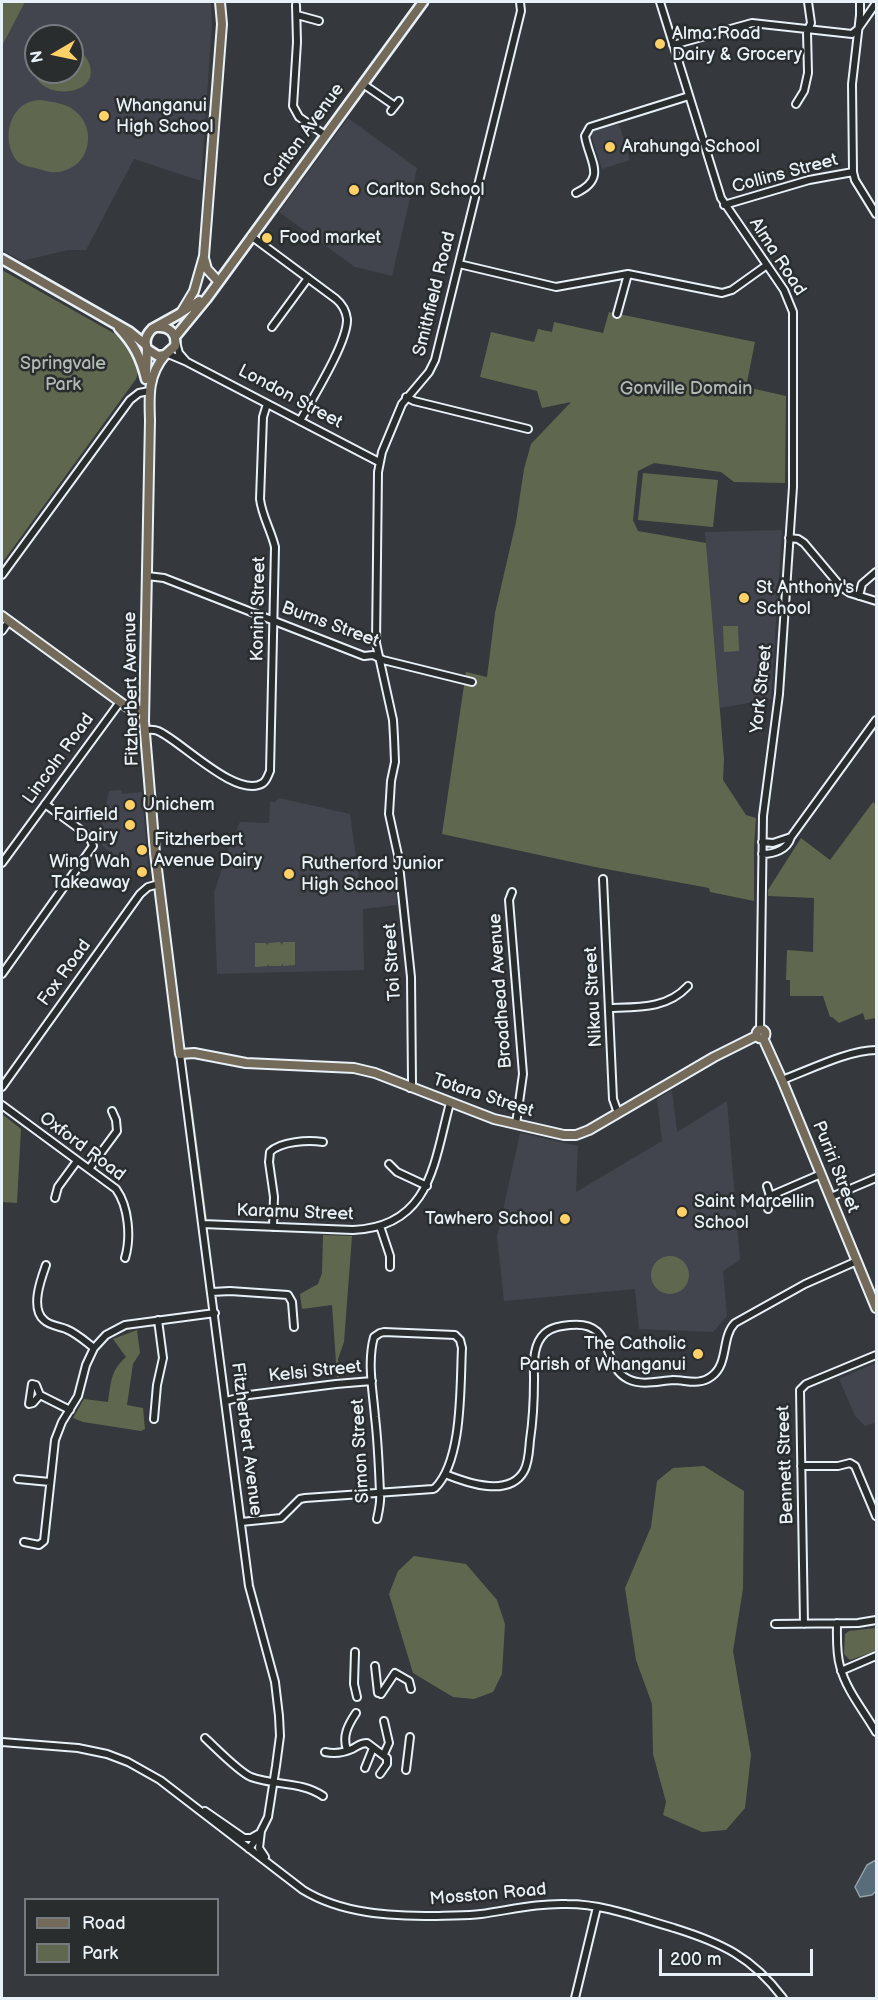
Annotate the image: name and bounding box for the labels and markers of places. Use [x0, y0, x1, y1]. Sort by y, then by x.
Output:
place label: Alma Road Dairy & Grocery [672, 23, 802, 66]
marker: Alma Road Dairy & Grocery [653, 37, 667, 51]
place label: Whanganui High School [116, 95, 213, 138]
marker: Whanganui High School [97, 109, 111, 123]
place label: Arahunga School [622, 136, 760, 158]
marker: Arahunga School [603, 140, 617, 154]
place label: Carlton School [366, 179, 485, 201]
marker: Carlton School [347, 183, 361, 197]
place label: Food market [279, 227, 381, 249]
marker: Food market [260, 231, 274, 245]
place label: St Anthony's School [756, 577, 854, 620]
marker: St Anthony's School [737, 591, 751, 605]
place label: Unichem [142, 794, 215, 816]
marker: Unichem [123, 798, 137, 812]
place label: Fairfield Dairy [53, 804, 118, 846]
marker: Fairfield Dairy [123, 818, 137, 832]
place label: Fitzherbert Avenue Dairy [154, 829, 262, 872]
marker: Fitzherbert Avenue Dairy [135, 843, 149, 857]
place label: Wing Wah Takeaway [49, 851, 130, 894]
place label: Rutherford Junior High School [301, 853, 443, 896]
marker: Wing Wah Takeaway [135, 865, 149, 879]
marker: Rutherford Junior High School [282, 867, 296, 881]
place label: Saint Marcellin School [694, 1191, 814, 1234]
marker: Saint Marcellin School [675, 1205, 689, 1219]
place label: Tawhero School [425, 1208, 553, 1230]
marker: Tawhero School [558, 1212, 572, 1226]
place label: The Catholic Parish of Whanganui [519, 1333, 686, 1376]
marker: The Catholic Parish of Whanganui [691, 1347, 705, 1361]

